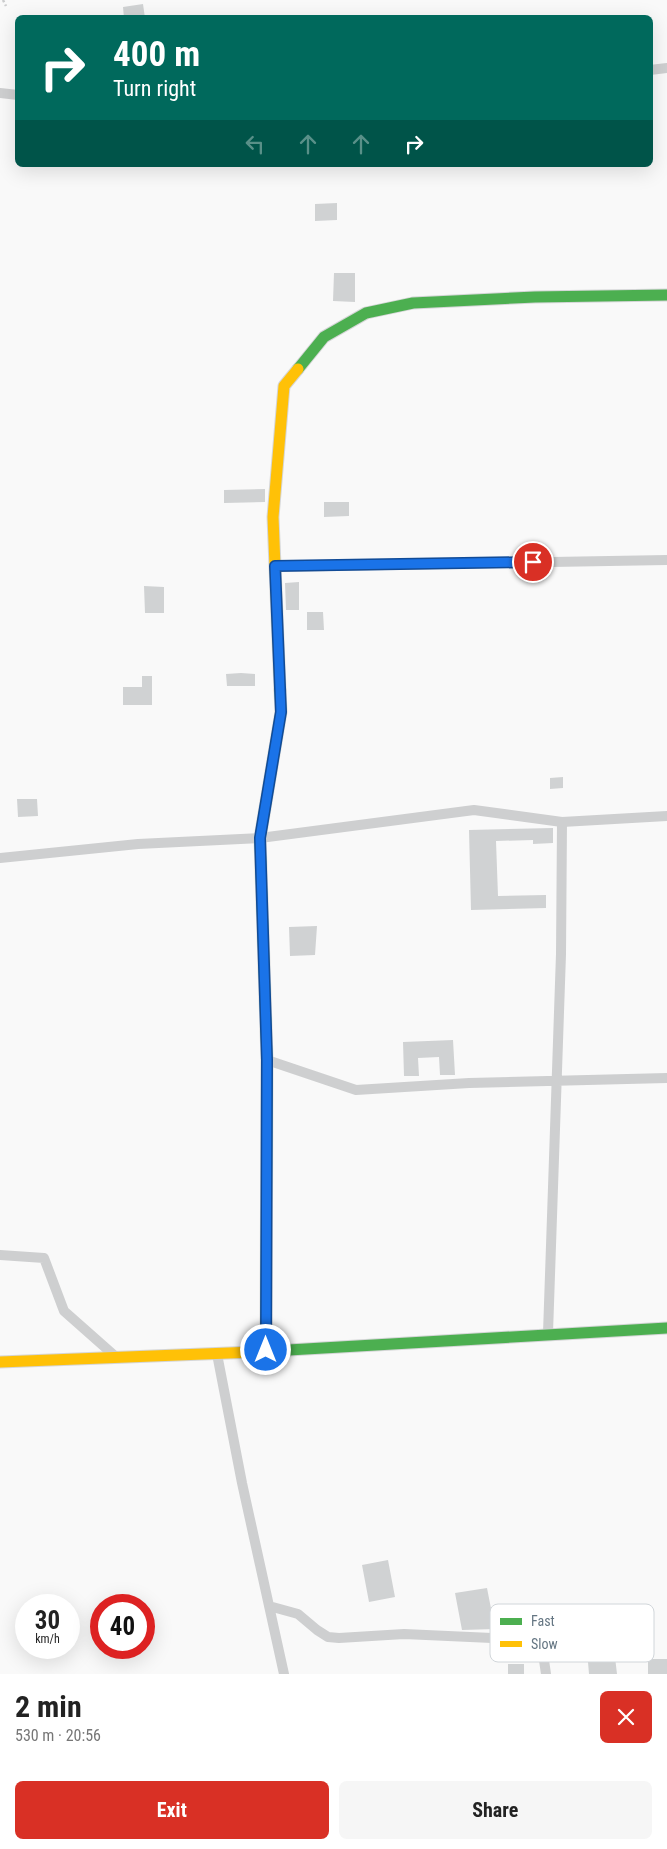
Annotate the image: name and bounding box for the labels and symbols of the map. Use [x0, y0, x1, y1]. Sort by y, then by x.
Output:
pin [512, 541, 554, 583]
position arrow [239, 1323, 291, 1375]
speed limit sign: 40 [90, 1594, 155, 1659]
legend [490, 1604, 654, 1662]
text: Fast [531, 1613, 555, 1629]
text: Slow [531, 1636, 558, 1652]

